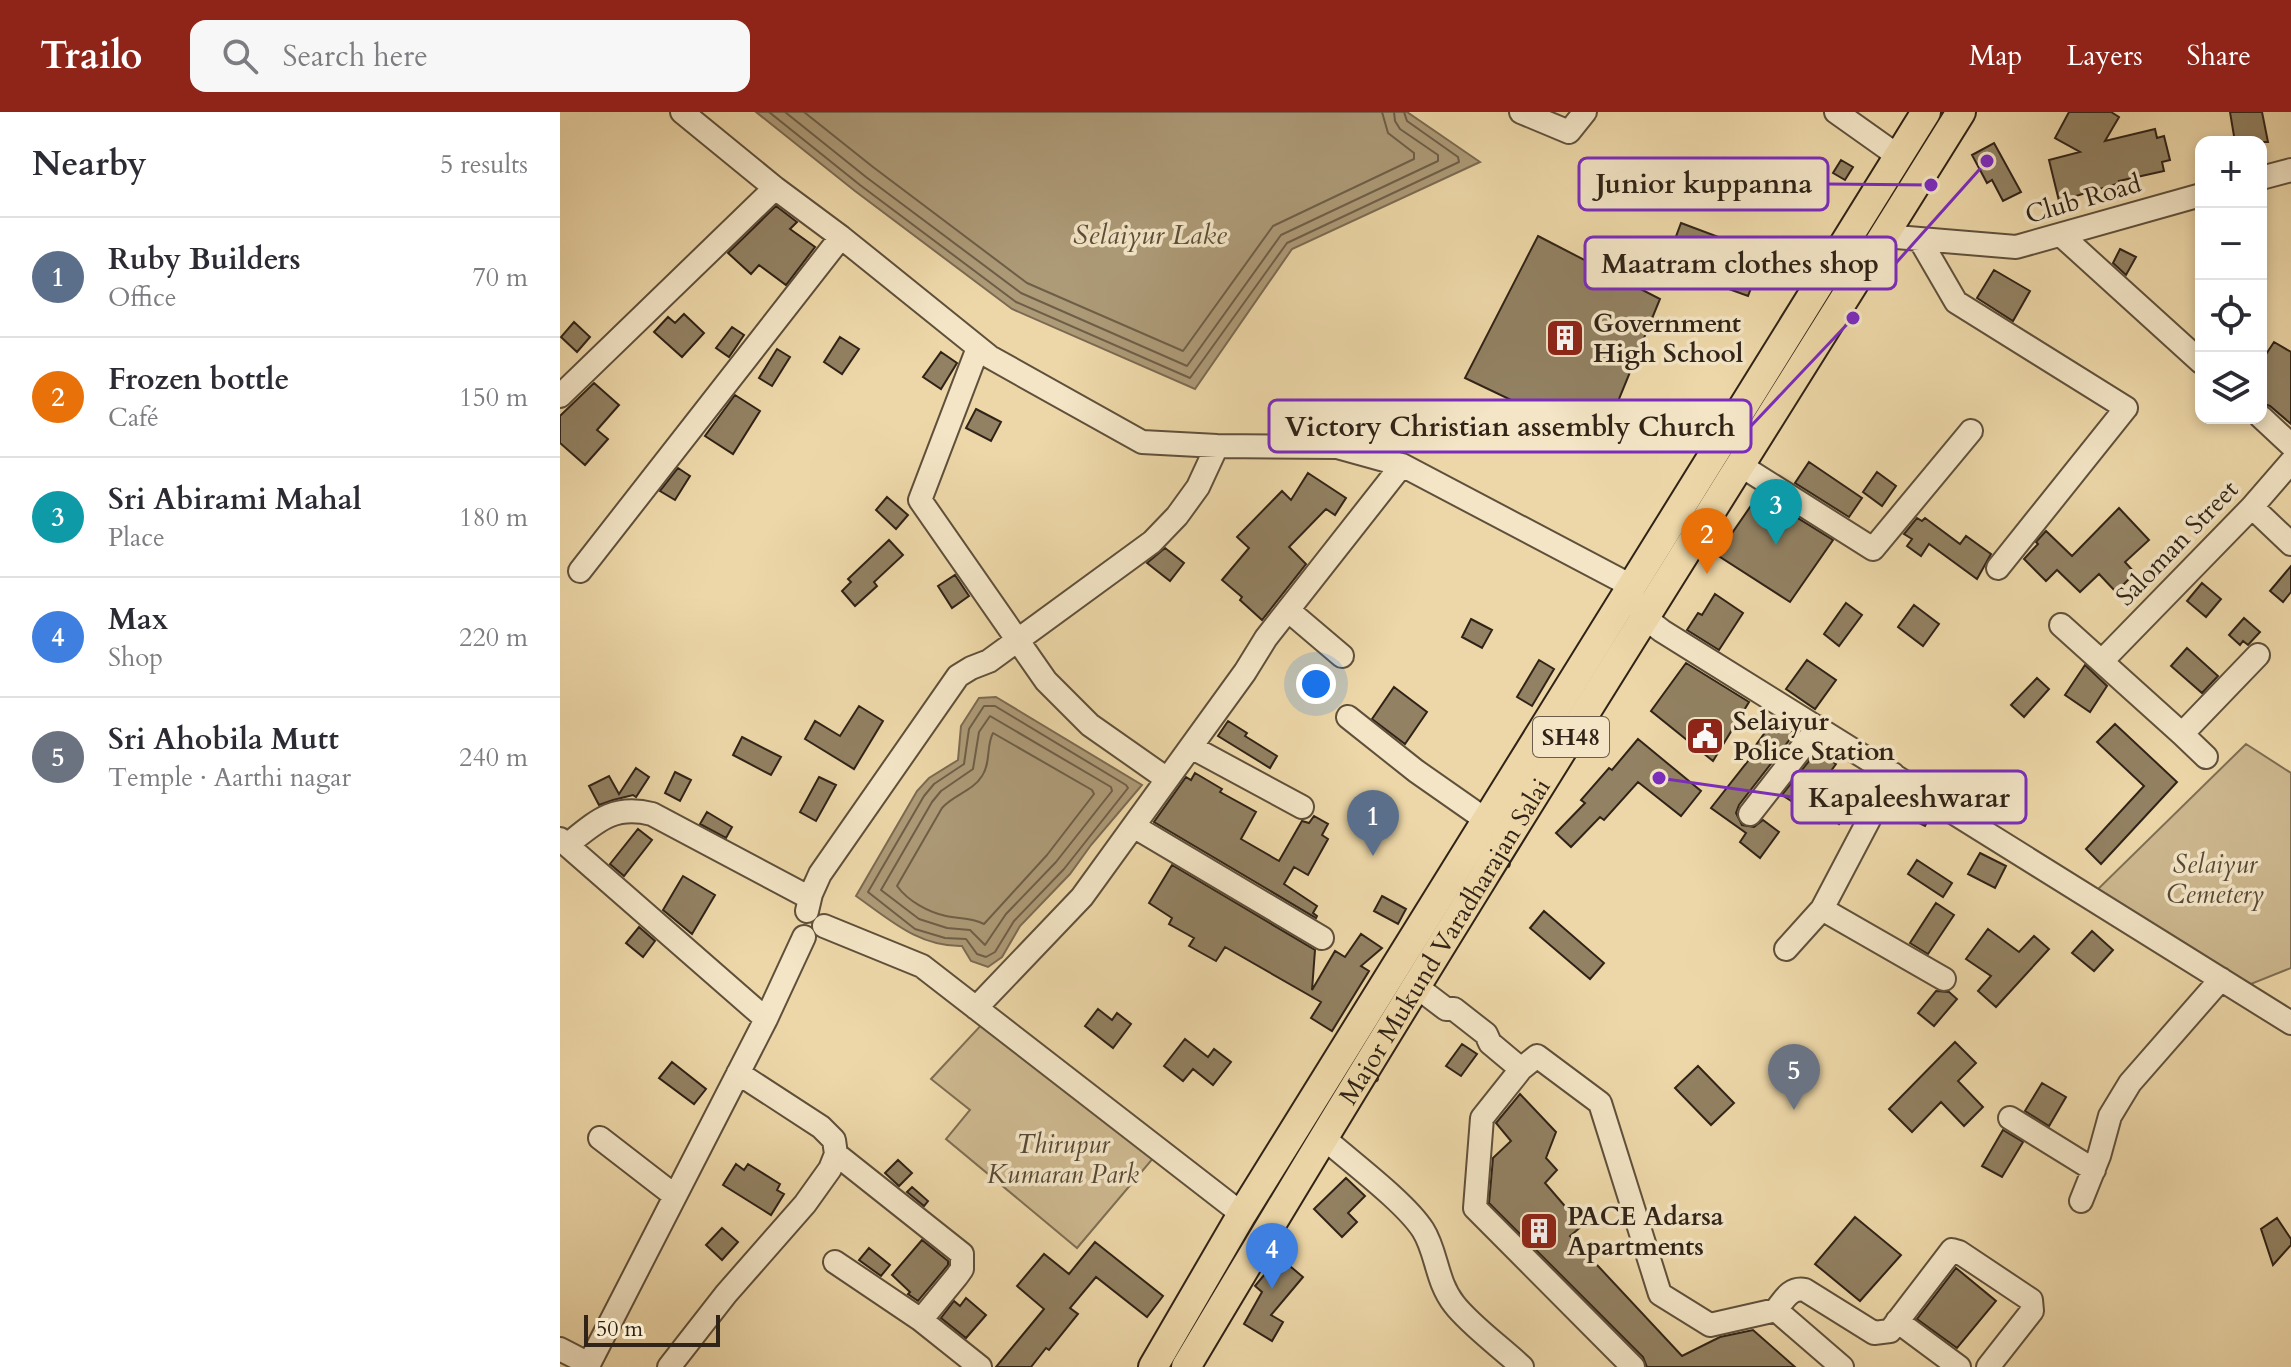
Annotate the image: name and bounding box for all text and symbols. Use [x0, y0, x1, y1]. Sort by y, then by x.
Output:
search box [190, 20, 750, 92]
text: Trailo [40, 30, 142, 82]
icon: search [218, 34, 262, 78]
text: Search here [282, 36, 428, 77]
text: Map [1969, 37, 2022, 75]
text: Layers [2066, 37, 2143, 75]
text: Share [2187, 37, 2251, 75]
map controls [2195, 136, 2267, 424]
button: + [2195, 136, 2267, 208]
text: Nearby [32, 141, 147, 187]
text: 5 results [440, 147, 528, 182]
callout: Junior kuppanna [1579, 158, 1828, 210]
text: Junior kuppanna [1592, 165, 1813, 203]
street label: Club Road [2021, 166, 2145, 232]
button: − [2195, 208, 2267, 280]
water label: Selaiyur Lake [1073, 216, 1227, 254]
callout: Maatram clothes shop [1585, 237, 1896, 289]
text: Ruby Builders [108, 239, 300, 280]
text: Maatram clothes shop [1601, 245, 1879, 283]
text: 1 [51, 260, 65, 295]
text: 70 m [472, 260, 528, 295]
text: Office [108, 280, 177, 315]
button: locate [2195, 280, 2267, 352]
place label: Government High School [1593, 306, 1744, 371]
building icon: Government High School [1544, 317, 1586, 359]
button: layers [2195, 352, 2267, 424]
text: Frozen bottle [108, 359, 289, 400]
text: 2 [51, 380, 65, 415]
text: 150 m [459, 380, 528, 415]
text: Café [108, 400, 159, 435]
callout: Victory Christian assembly Church [1269, 400, 1751, 452]
text: Victory Christian assembly Church [1285, 408, 1736, 446]
street label: Saloman Street [2108, 472, 2246, 614]
text: Sri Abirami Mahal [108, 479, 361, 520]
pin: 3 [1750, 479, 1802, 545]
text: 3 [51, 500, 65, 535]
text: 180 m [459, 500, 528, 535]
pin: 2 [1681, 508, 1733, 574]
text: Place [108, 520, 165, 555]
text: Max [108, 599, 168, 640]
text: 4 [51, 620, 65, 655]
text: 220 m [459, 620, 528, 655]
text: Shop [108, 640, 163, 675]
your location [1296, 664, 1336, 704]
place label: Selaiyur Police Station [1733, 704, 1895, 769]
public building icon: Selaiyur Police Station [1684, 715, 1726, 757]
road number: SH48 [1533, 717, 1609, 757]
text: Sri Ahobila Mutt [108, 719, 339, 760]
text: 5 [51, 740, 65, 775]
text: 240 m [459, 740, 528, 775]
text: Temple · Aarthi nagar [108, 760, 351, 795]
street label: Major Mukund Varadharajan Salai [1331, 771, 1558, 1111]
callout: Kapaleeshwarar [1792, 771, 2026, 823]
text: Kapaleeshwarar [1808, 779, 2011, 817]
pin: 1 [1347, 790, 1399, 856]
park label: Selaiyur Cemetery [2166, 847, 2264, 912]
pin: 5 [1768, 1044, 1820, 1110]
park label: Thirupur Kumaran Park [987, 1127, 1139, 1192]
place label: PACE Adarsa Apartments [1567, 1199, 1724, 1264]
building icon: PACE Adarsa Apartments [1518, 1210, 1560, 1252]
pin: 4 [1246, 1223, 1298, 1289]
scale bar [584, 1311, 720, 1347]
text: 50 m [596, 1314, 643, 1344]

